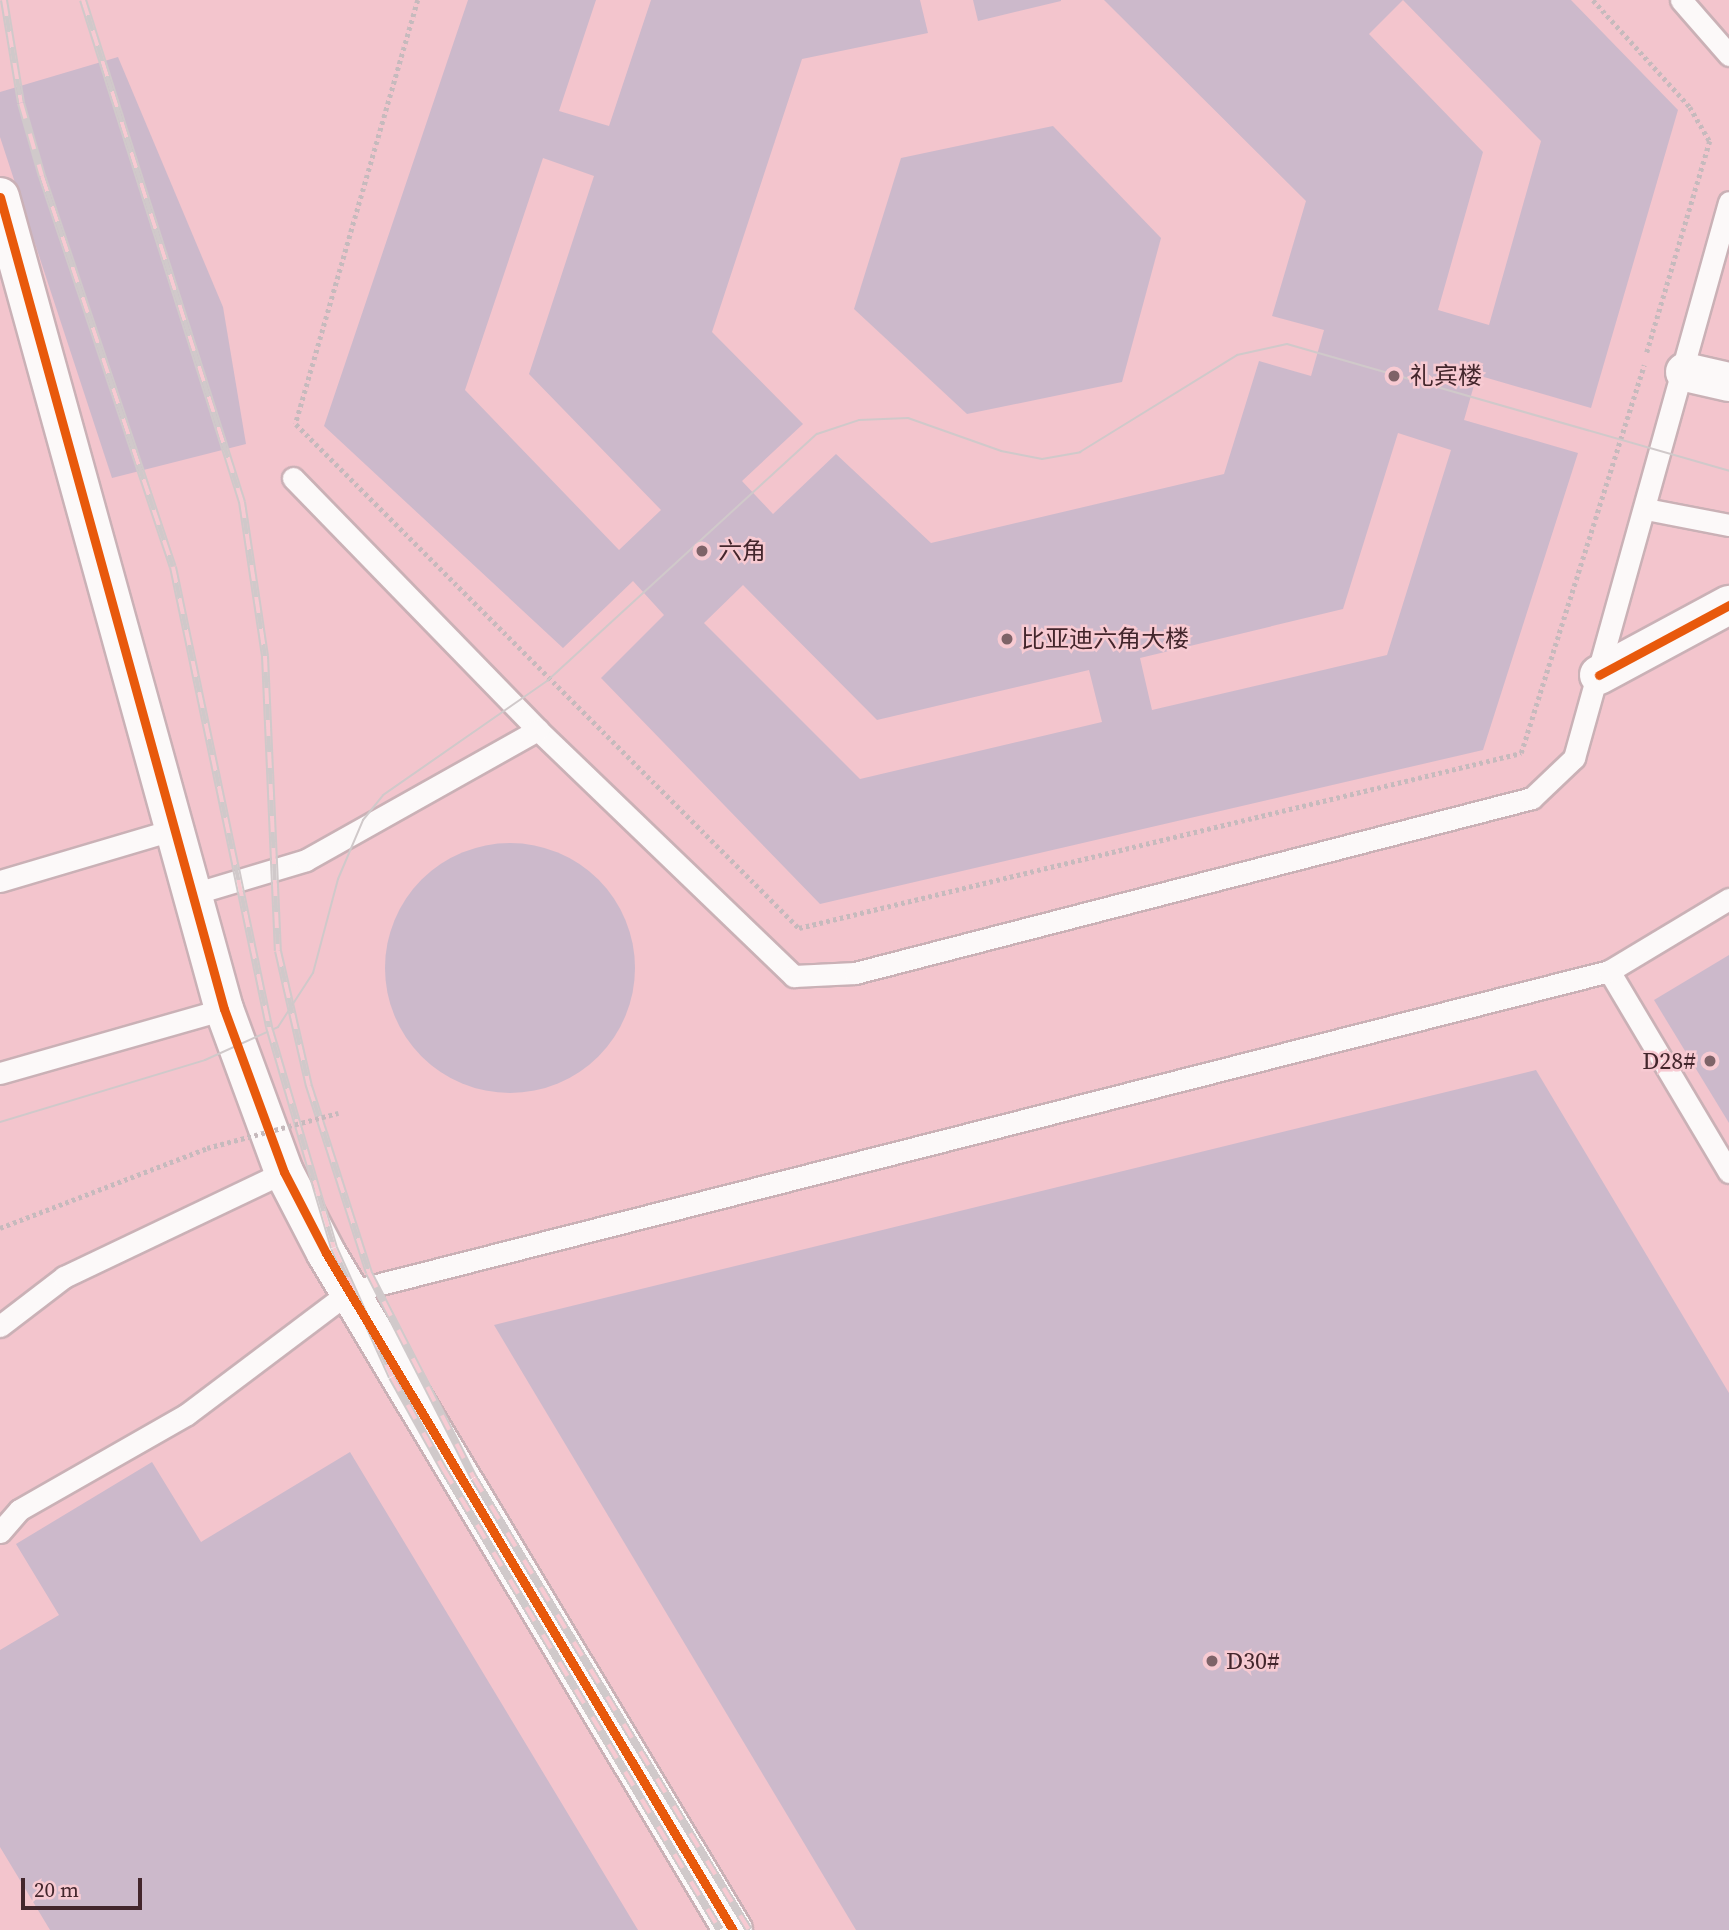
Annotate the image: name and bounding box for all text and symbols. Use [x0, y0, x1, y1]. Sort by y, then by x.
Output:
place label: 礼宾楼 [1410, 362, 1482, 390]
marker: 礼宾楼 [1384, 366, 1404, 386]
place label: 六角 [718, 537, 766, 565]
marker: 六角 [692, 541, 712, 561]
place label: 比亚迪六角大楼 [1021, 625, 1189, 653]
marker: 比亚迪六角大楼 [999, 631, 1015, 647]
place label: D28# [1642, 1047, 1696, 1075]
marker: D28# [1702, 1053, 1718, 1069]
place label: D30# [1226, 1647, 1280, 1675]
marker: D30# [1204, 1653, 1220, 1669]
scale bar [24, 1864, 145, 1908]
text: 20 m [34, 1875, 79, 1904]

